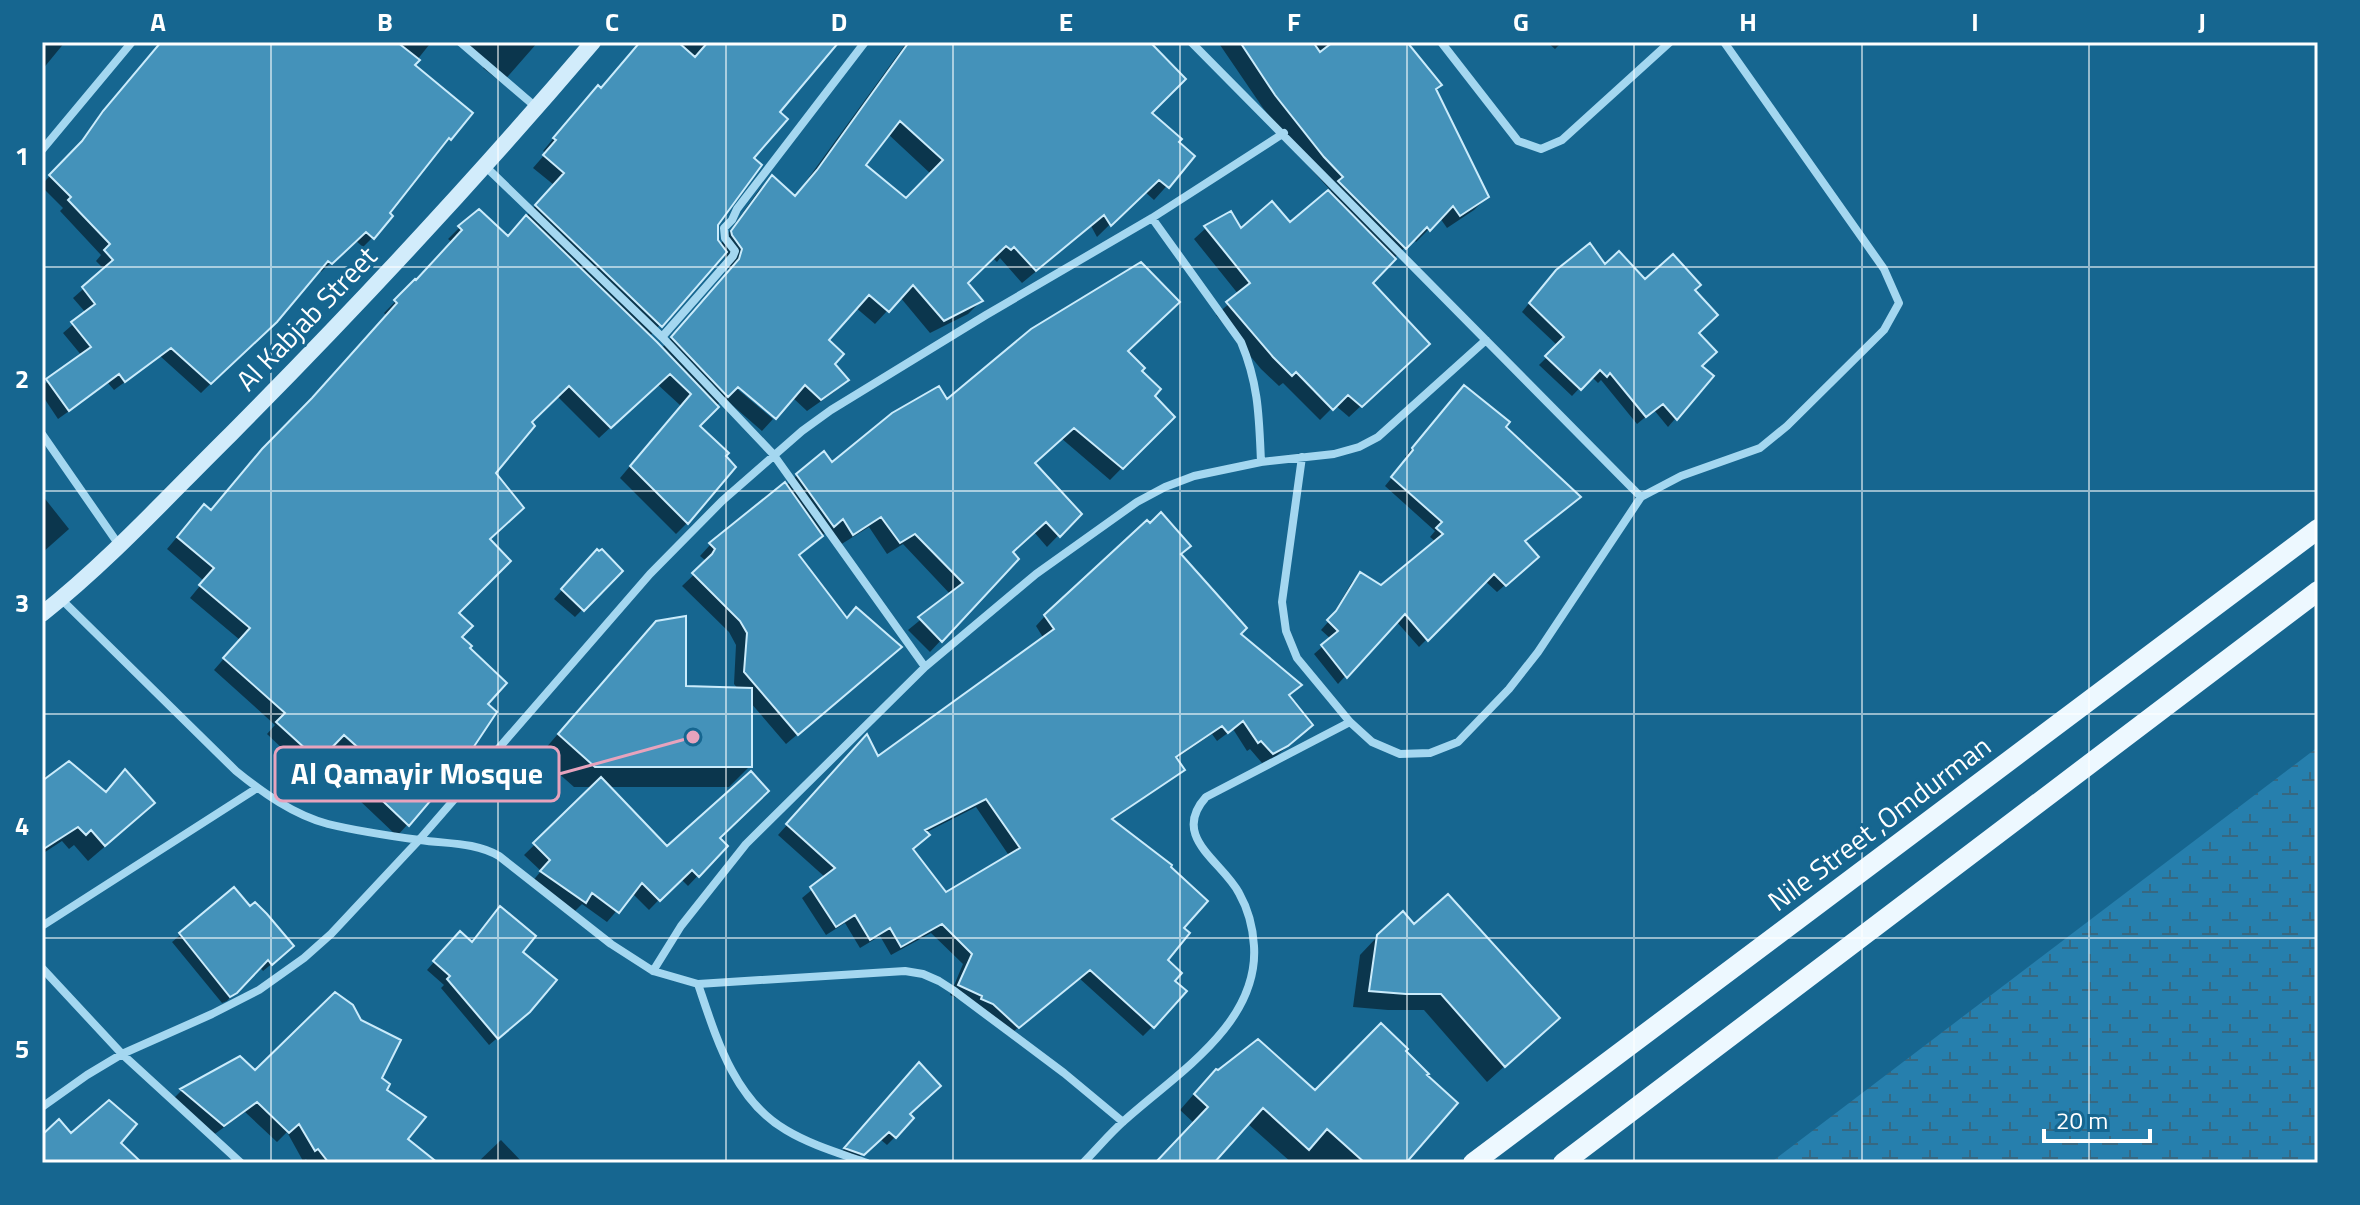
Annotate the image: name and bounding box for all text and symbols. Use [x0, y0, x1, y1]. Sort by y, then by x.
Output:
text: A [150, 2, 166, 41]
text: B [377, 2, 393, 41]
text: C [605, 2, 619, 41]
text: D [831, 2, 847, 41]
text: E [1059, 2, 1073, 41]
text: F [1287, 2, 1301, 41]
text: G [1513, 2, 1529, 41]
text: H [1739, 2, 1757, 41]
text: I [1971, 2, 1979, 41]
text: J [2198, 2, 2206, 41]
text: 1 [15, 136, 29, 175]
street label: Al Kabjab Street [225, 236, 387, 400]
text: 2 [15, 359, 29, 398]
text: 3 [15, 583, 29, 622]
street label: Nile Street ,Omdurman [1758, 725, 2000, 921]
callout: Al Qamayir Mosque [275, 747, 559, 801]
text: Al Qamayir Mosque [291, 750, 543, 796]
text: 4 [15, 806, 29, 845]
text: 5 [15, 1029, 29, 1068]
scale bar [2044, 1093, 2150, 1143]
text: 20 m [2056, 1102, 2108, 1138]

